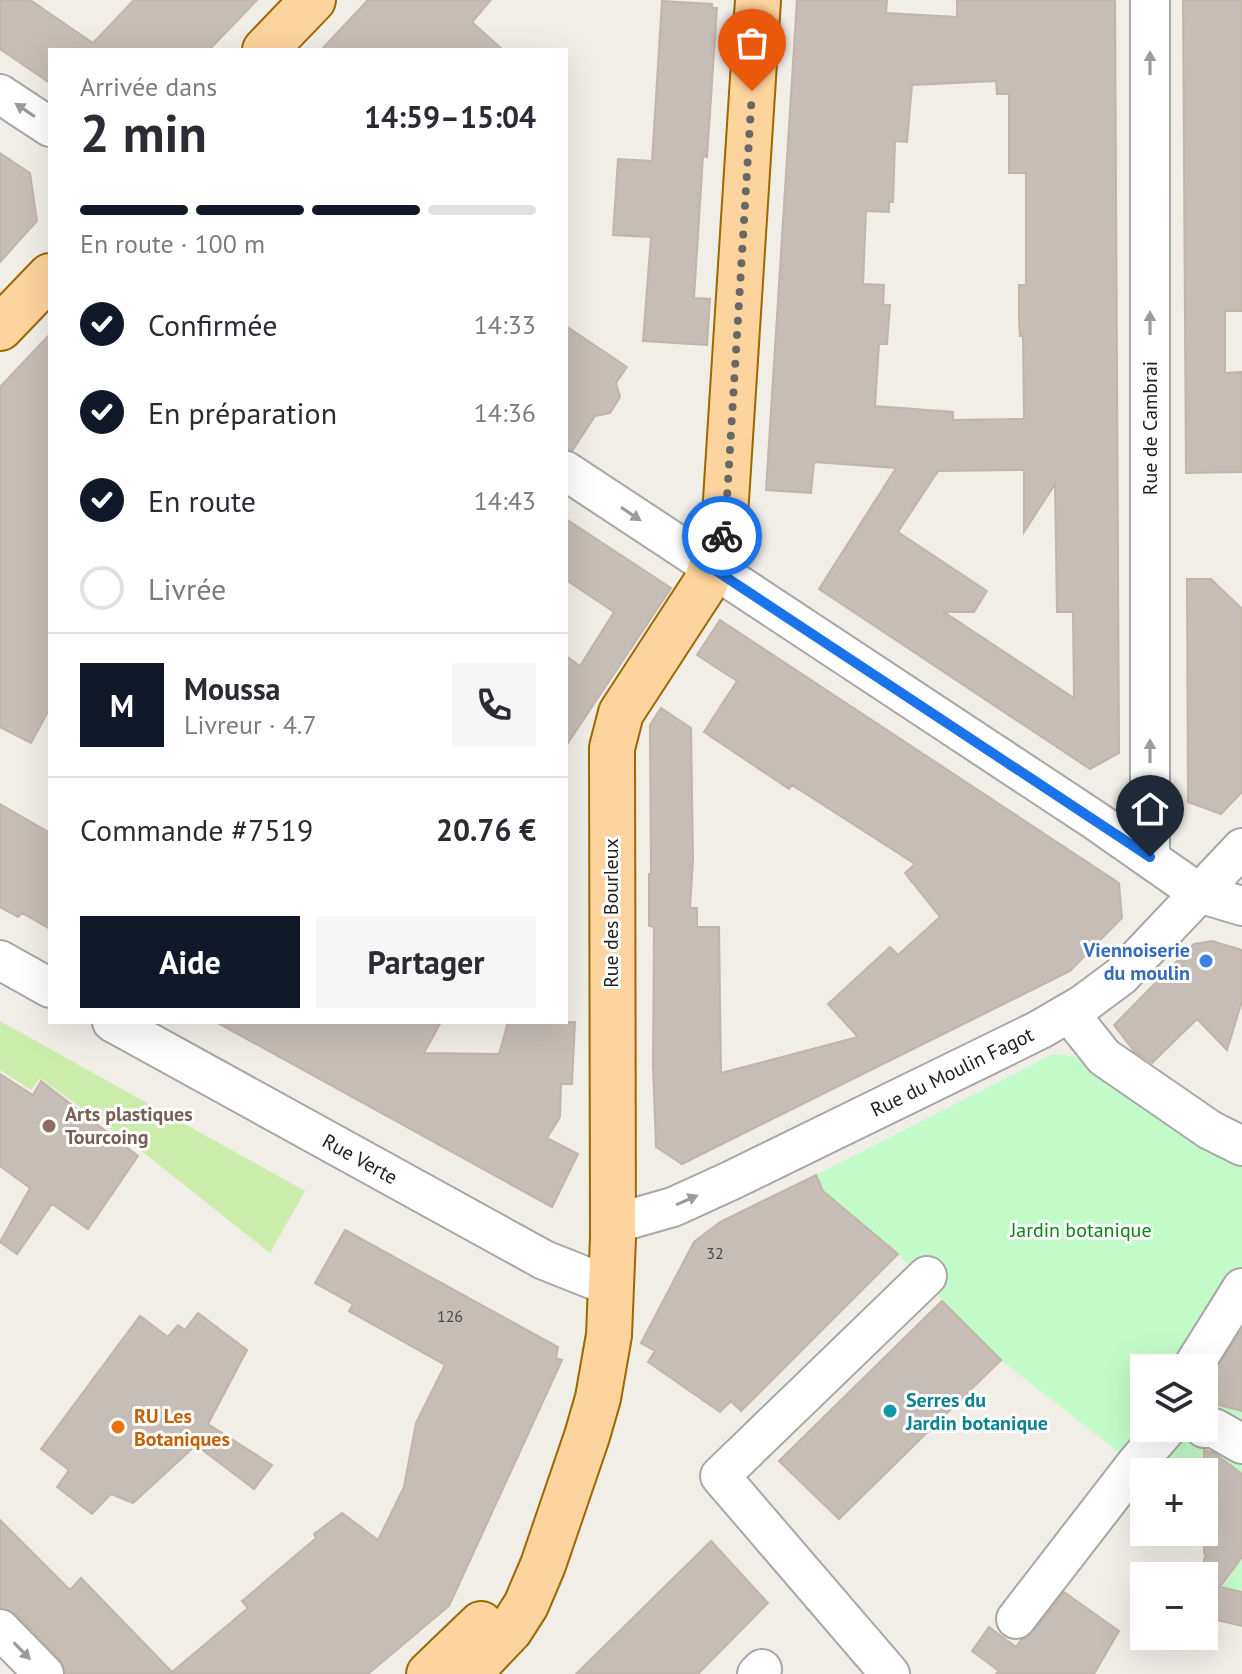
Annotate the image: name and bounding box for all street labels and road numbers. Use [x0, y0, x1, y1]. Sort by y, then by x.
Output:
street label: Rue de Cambrai [1137, 361, 1163, 495]
street label: Rue des Bourleux [598, 838, 624, 988]
street label: Rue du Moulin Fagot [866, 1021, 1038, 1123]
street label: Rue Verte [318, 1128, 402, 1190]

